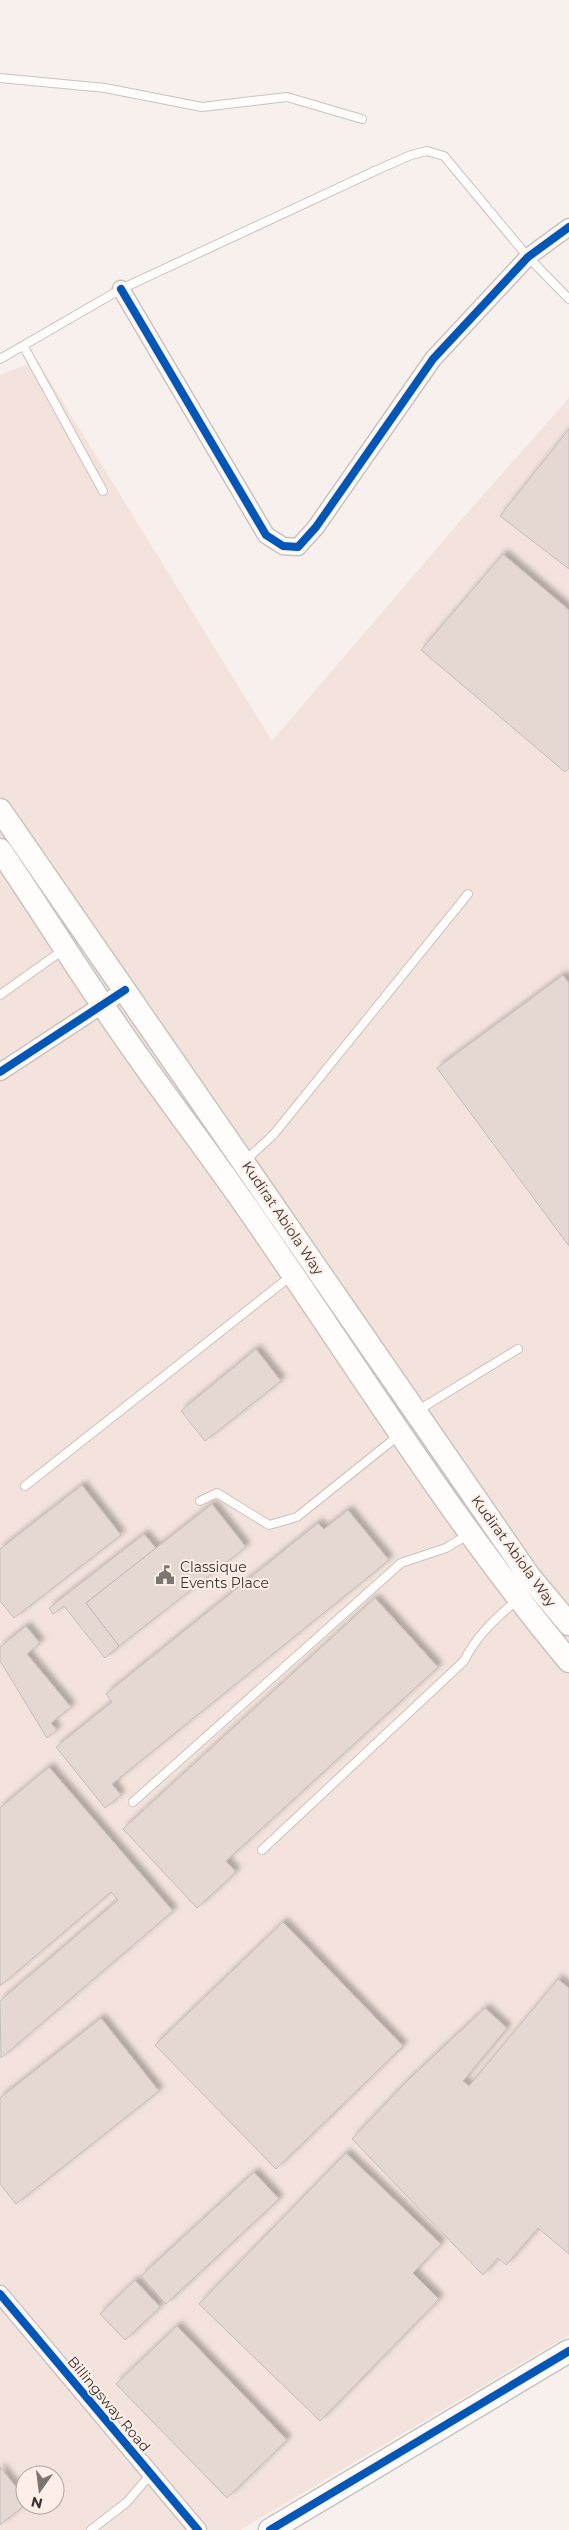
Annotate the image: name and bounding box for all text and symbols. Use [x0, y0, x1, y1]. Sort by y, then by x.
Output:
street label: Kudirat Abiola Way [238, 1158, 328, 1279]
street label: Kudirat Abiola Way [468, 1492, 561, 1610]
place label: Classique Events Place [180, 1558, 269, 1592]
public building icon: Classique Events Place [154, 1564, 176, 1586]
street label: Billingsway Road [64, 2353, 154, 2455]
north arrow [15, 2465, 65, 2515]
text: N [29, 2493, 45, 2513]

